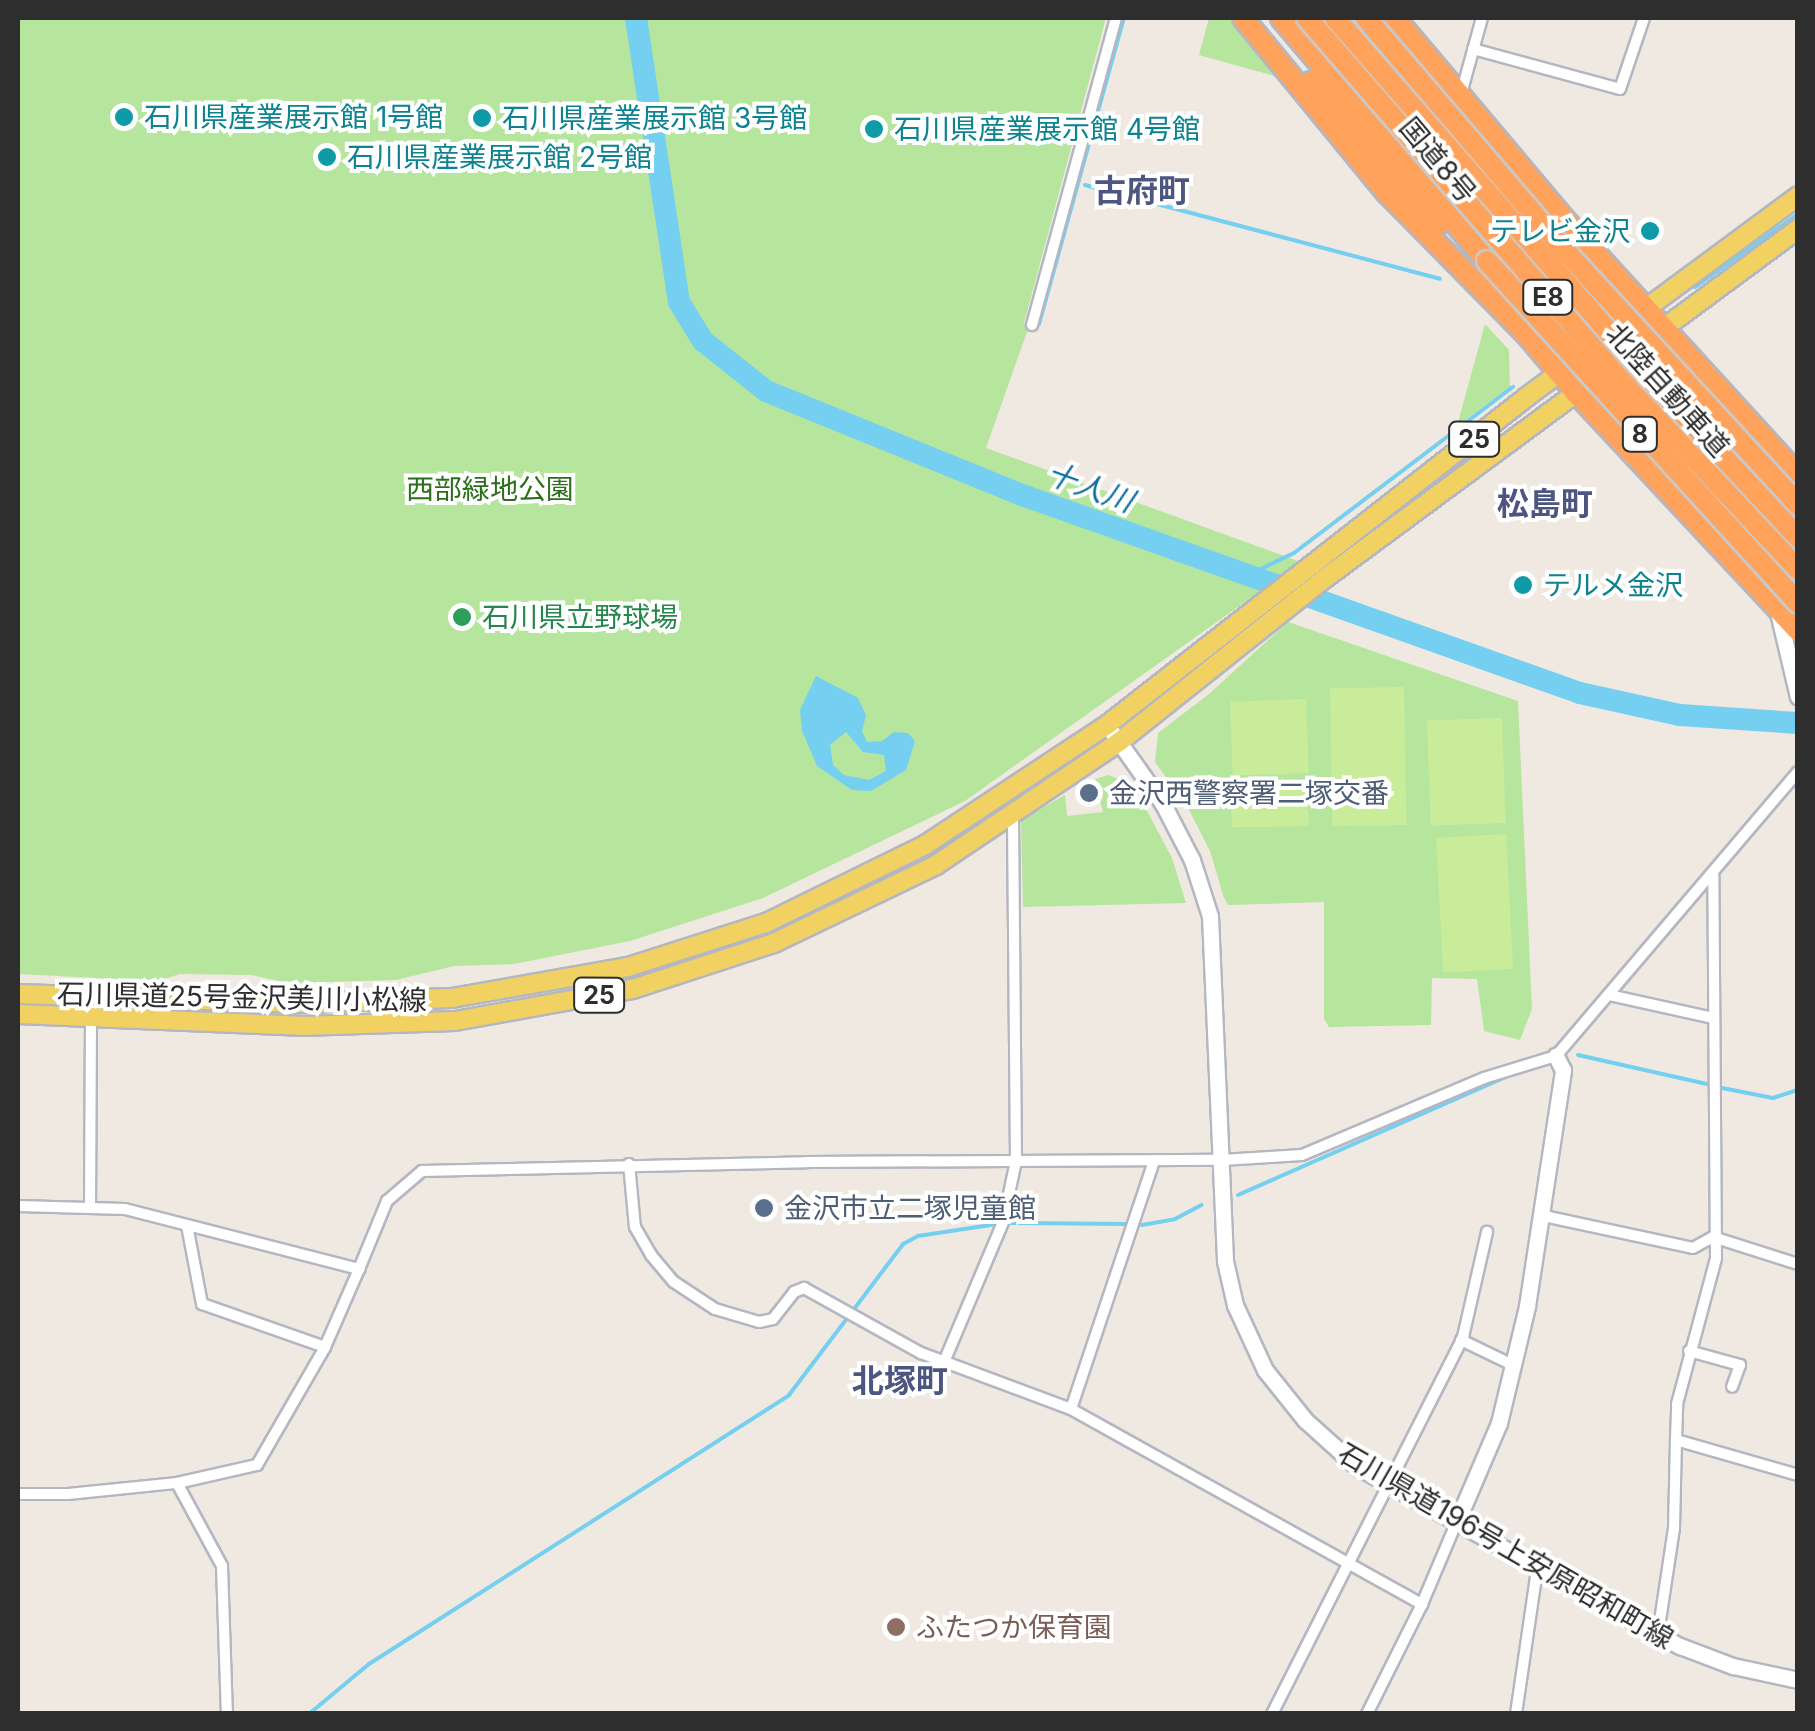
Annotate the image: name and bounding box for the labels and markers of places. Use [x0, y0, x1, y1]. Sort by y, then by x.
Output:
place label: 石川県産業展示館 1号館 [144, 100, 443, 134]
place label: 石川県産業展示館 3号館 [502, 101, 807, 135]
marker: 石川県産業展示館 1号館 [113, 106, 135, 128]
marker: 石川県産業展示館 3号館 [471, 107, 493, 129]
place label: 石川県産業展示館 4号館 [894, 112, 1200, 146]
marker: 石川県産業展示館 4号館 [863, 118, 885, 140]
place label: 石川県産業展示館 2号館 [347, 140, 652, 174]
marker: 石川県産業展示館 2号館 [316, 146, 338, 168]
place label: テレビ金沢 [1490, 214, 1630, 248]
marker: テレビ金沢 [1639, 220, 1661, 242]
place label: テルメ金沢 [1543, 568, 1683, 602]
marker: テルメ金沢 [1512, 574, 1534, 596]
place label: 石川県立野球場 [482, 600, 678, 634]
marker: 石川県立野球場 [451, 606, 473, 628]
place label: 金沢西警察署二塚交番 [1109, 776, 1389, 810]
marker: 金沢西警察署二塚交番 [1078, 782, 1100, 804]
place label: 金沢市立二塚児童館 [784, 1191, 1036, 1225]
marker: 金沢市立二塚児童館 [753, 1197, 775, 1219]
place label: ふたつか保育園 [916, 1610, 1112, 1644]
marker: ふたつか保育園 [885, 1616, 907, 1638]

